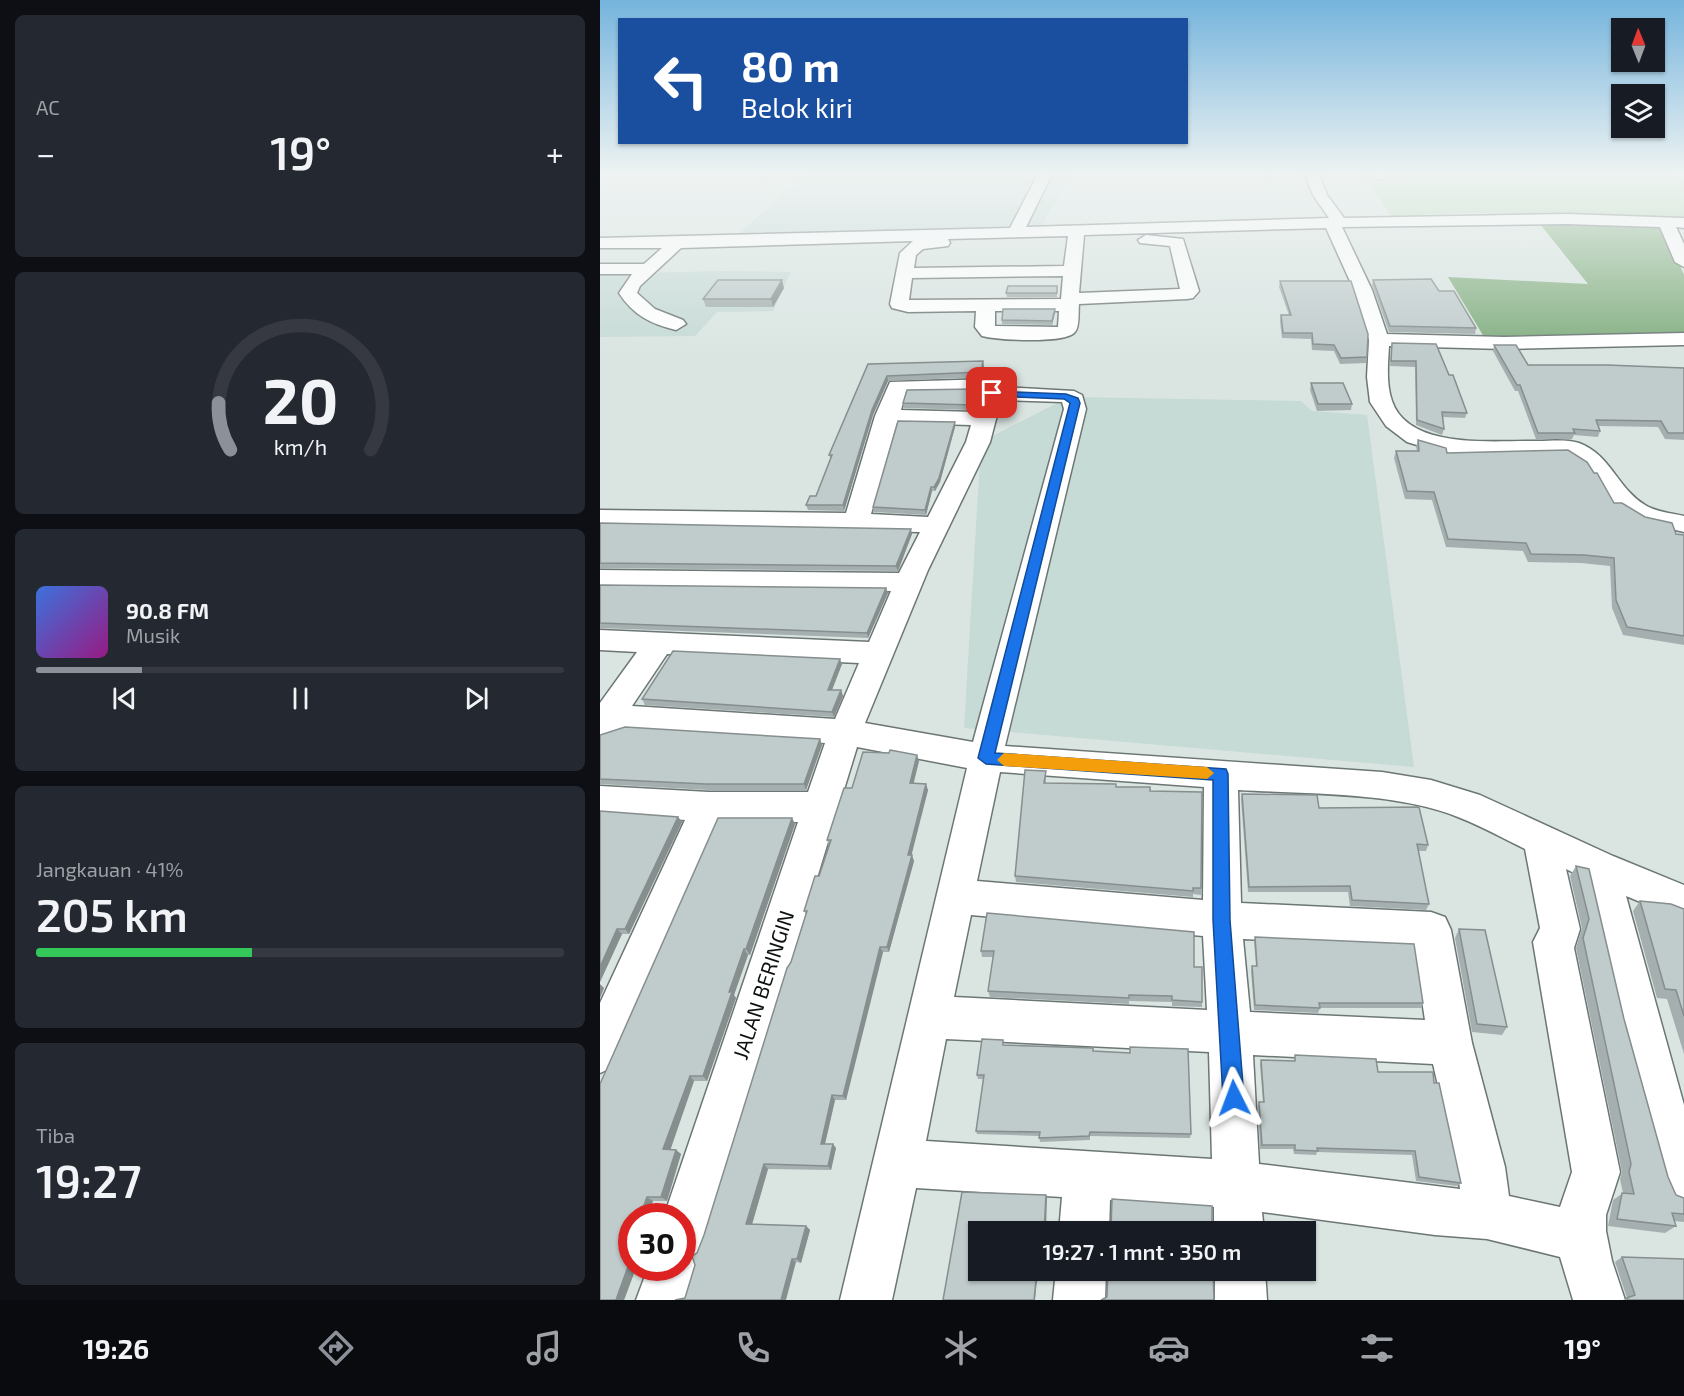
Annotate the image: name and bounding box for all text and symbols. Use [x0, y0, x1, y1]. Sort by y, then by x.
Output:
north arrow [1611, 18, 1665, 72]
map controls [1611, 18, 1665, 138]
text: 80 m [741, 40, 840, 90]
icon: left [642, 42, 720, 120]
button: layers [1611, 84, 1665, 138]
text: Belok kiri [741, 91, 853, 123]
text: AC [36, 95, 60, 119]
text: 19° [270, 125, 331, 179]
text: − [36, 133, 55, 173]
text: + [546, 133, 564, 173]
text: 20 [262, 362, 338, 437]
pin [966, 367, 1017, 418]
icon: arrive [975, 376, 1008, 409]
text: km/h [273, 434, 327, 459]
text: 90.8 FM [126, 597, 209, 623]
text: Musik [126, 623, 180, 647]
icon: previous [108, 682, 141, 715]
icon: pause [284, 682, 317, 715]
icon: next [460, 682, 493, 715]
text: Jangkauan · 41% [36, 857, 184, 881]
text: 205 km [36, 887, 188, 941]
street label: JALAN BERINGIN [727, 907, 798, 1062]
position arrow [1202, 1066, 1266, 1130]
text: Tiba [36, 1123, 75, 1147]
text: 19:27 [36, 1153, 141, 1207]
speed limit sign: 30 [618, 1203, 696, 1281]
text: 19:27 · 1 mnt · 350 m [1043, 1238, 1241, 1264]
icon: directions [315, 1327, 357, 1369]
icon: music [523, 1327, 565, 1369]
icon: phone [732, 1327, 774, 1369]
icon: climate [940, 1327, 982, 1369]
icon: car [1148, 1327, 1190, 1369]
icon: filters [1356, 1327, 1398, 1369]
text: 19:26 [83, 1332, 149, 1364]
text: 19° [1564, 1332, 1601, 1364]

